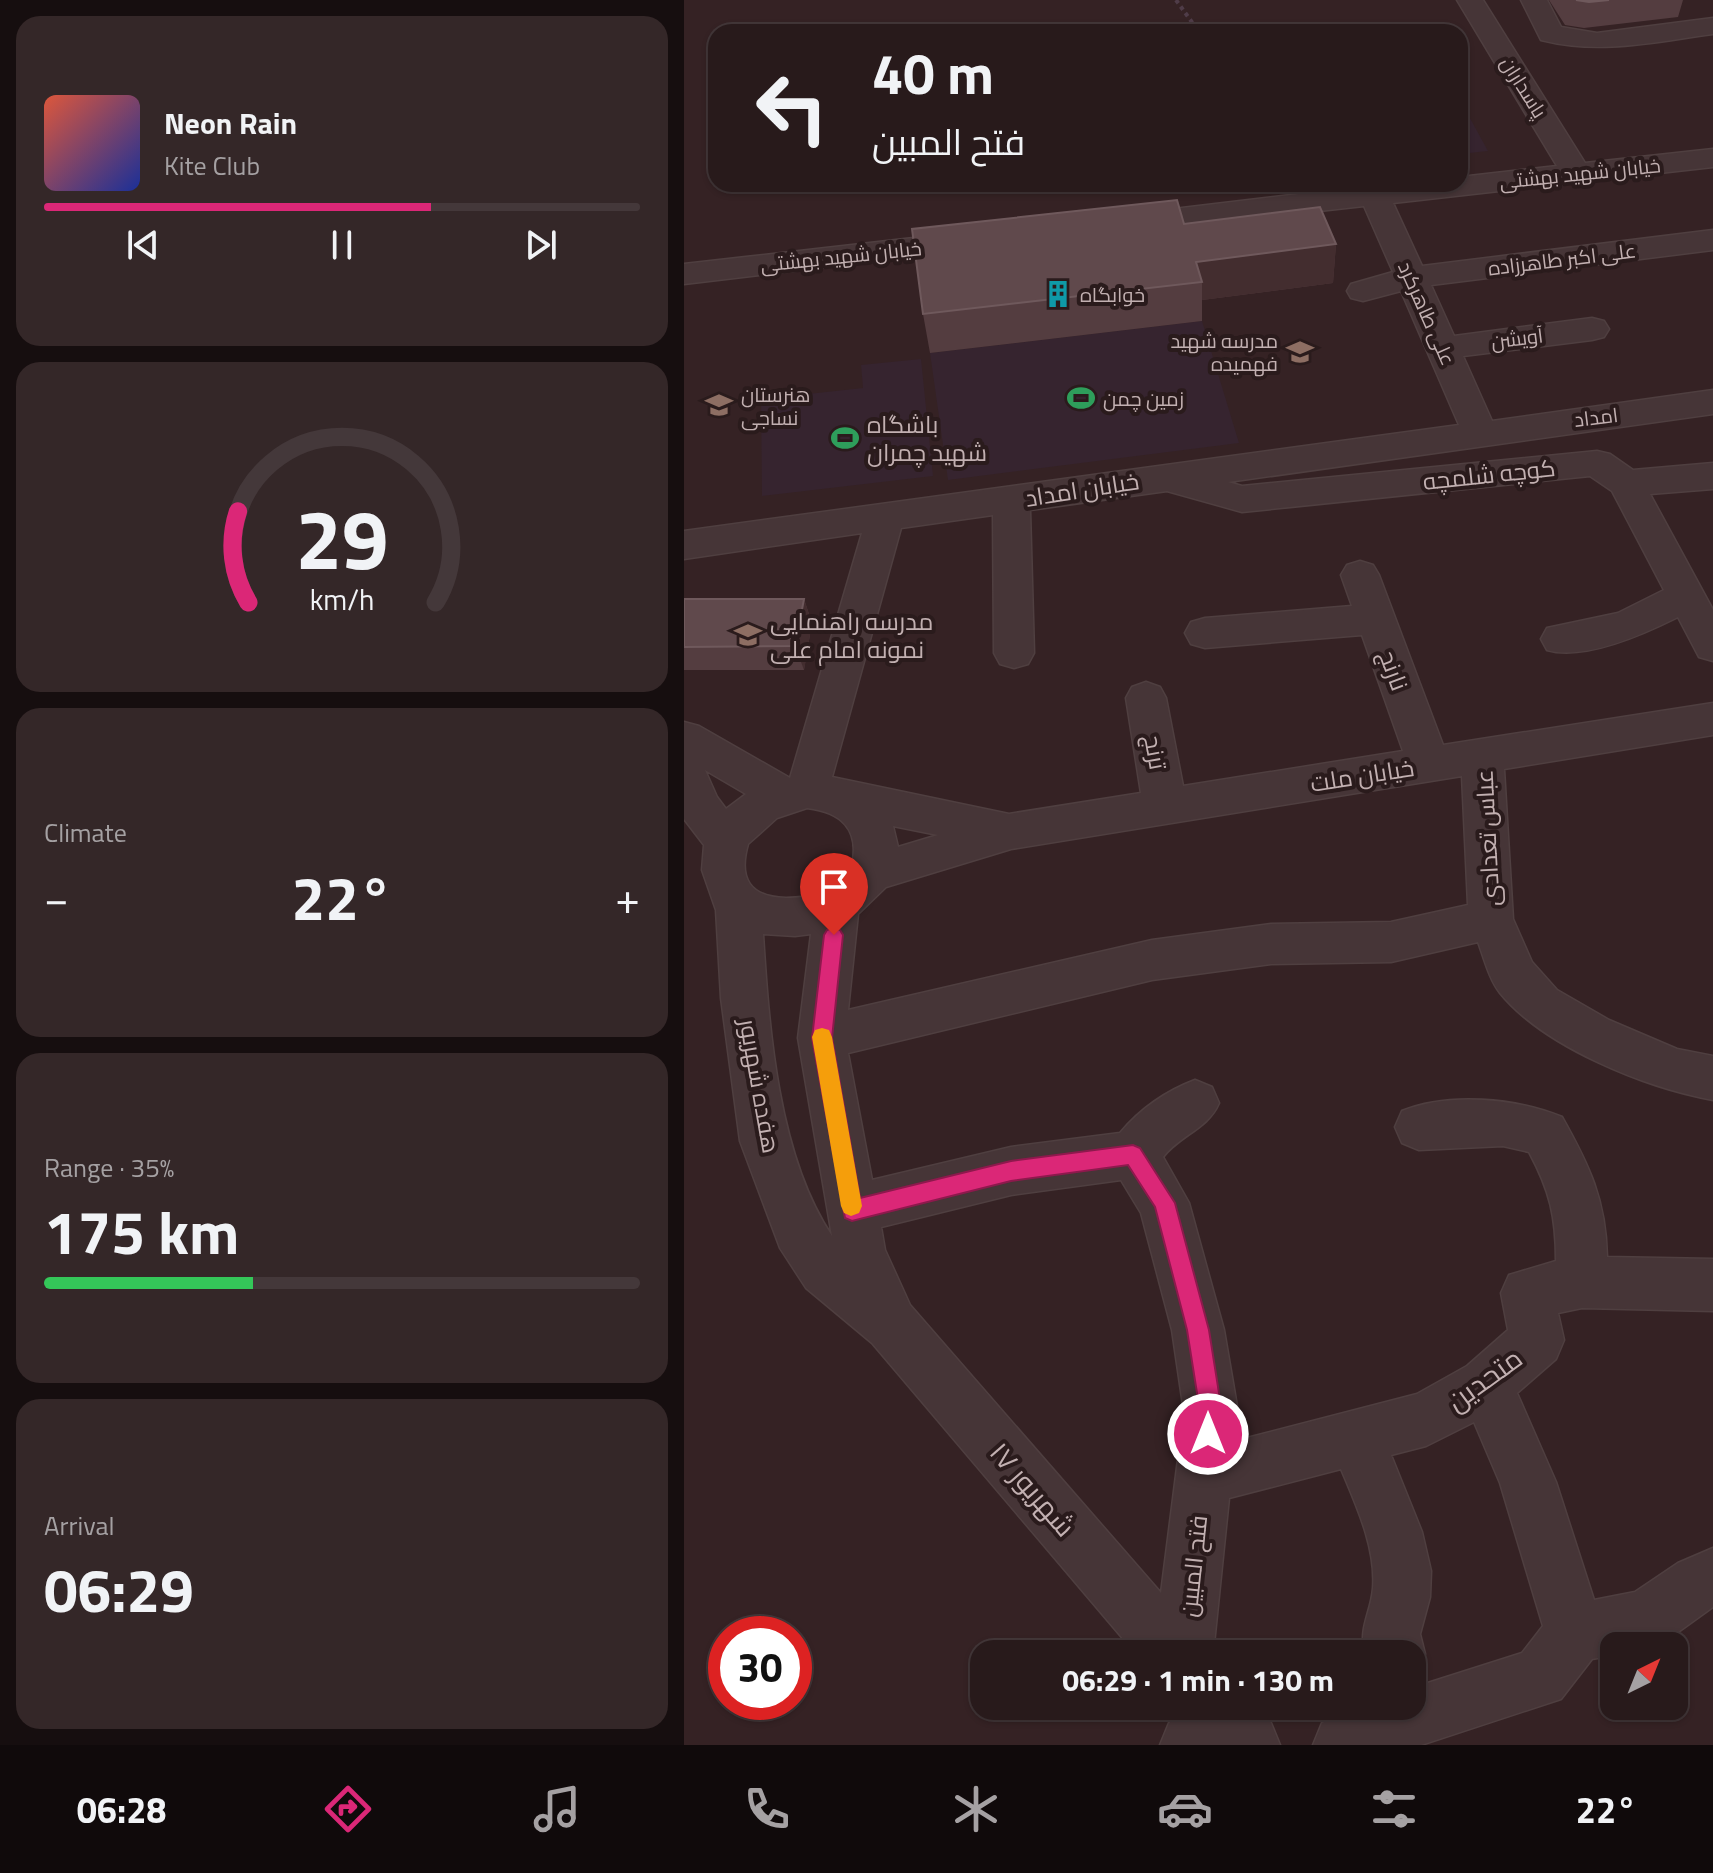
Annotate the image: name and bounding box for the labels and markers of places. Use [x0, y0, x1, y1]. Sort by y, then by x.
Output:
building icon: خوابگاه [1043, 279, 1073, 309]
place label: خوابگاه [1080, 279, 1145, 310]
place label: مدرسه شهید فهمیده [1170, 325, 1278, 379]
school or university icon: مدرسه شهید فهمیده [1285, 337, 1315, 367]
place label: هنرستان نساجی [741, 379, 810, 433]
sports icon: زمین چمن [1066, 383, 1096, 413]
place label: زمین چمن [1103, 383, 1184, 414]
school or university icon: هنرستان نساجی [704, 390, 734, 420]
place label: باشگاه شهید چمران [867, 406, 987, 470]
sports icon: باشگاه شهید چمران [830, 423, 860, 453]
place label: مدرسه راهنمایی نمونه امام علی [770, 603, 933, 667]
school or university icon: مدرسه راهنمایی نمونه امام علی [733, 620, 763, 650]
pin [800, 853, 868, 935]

